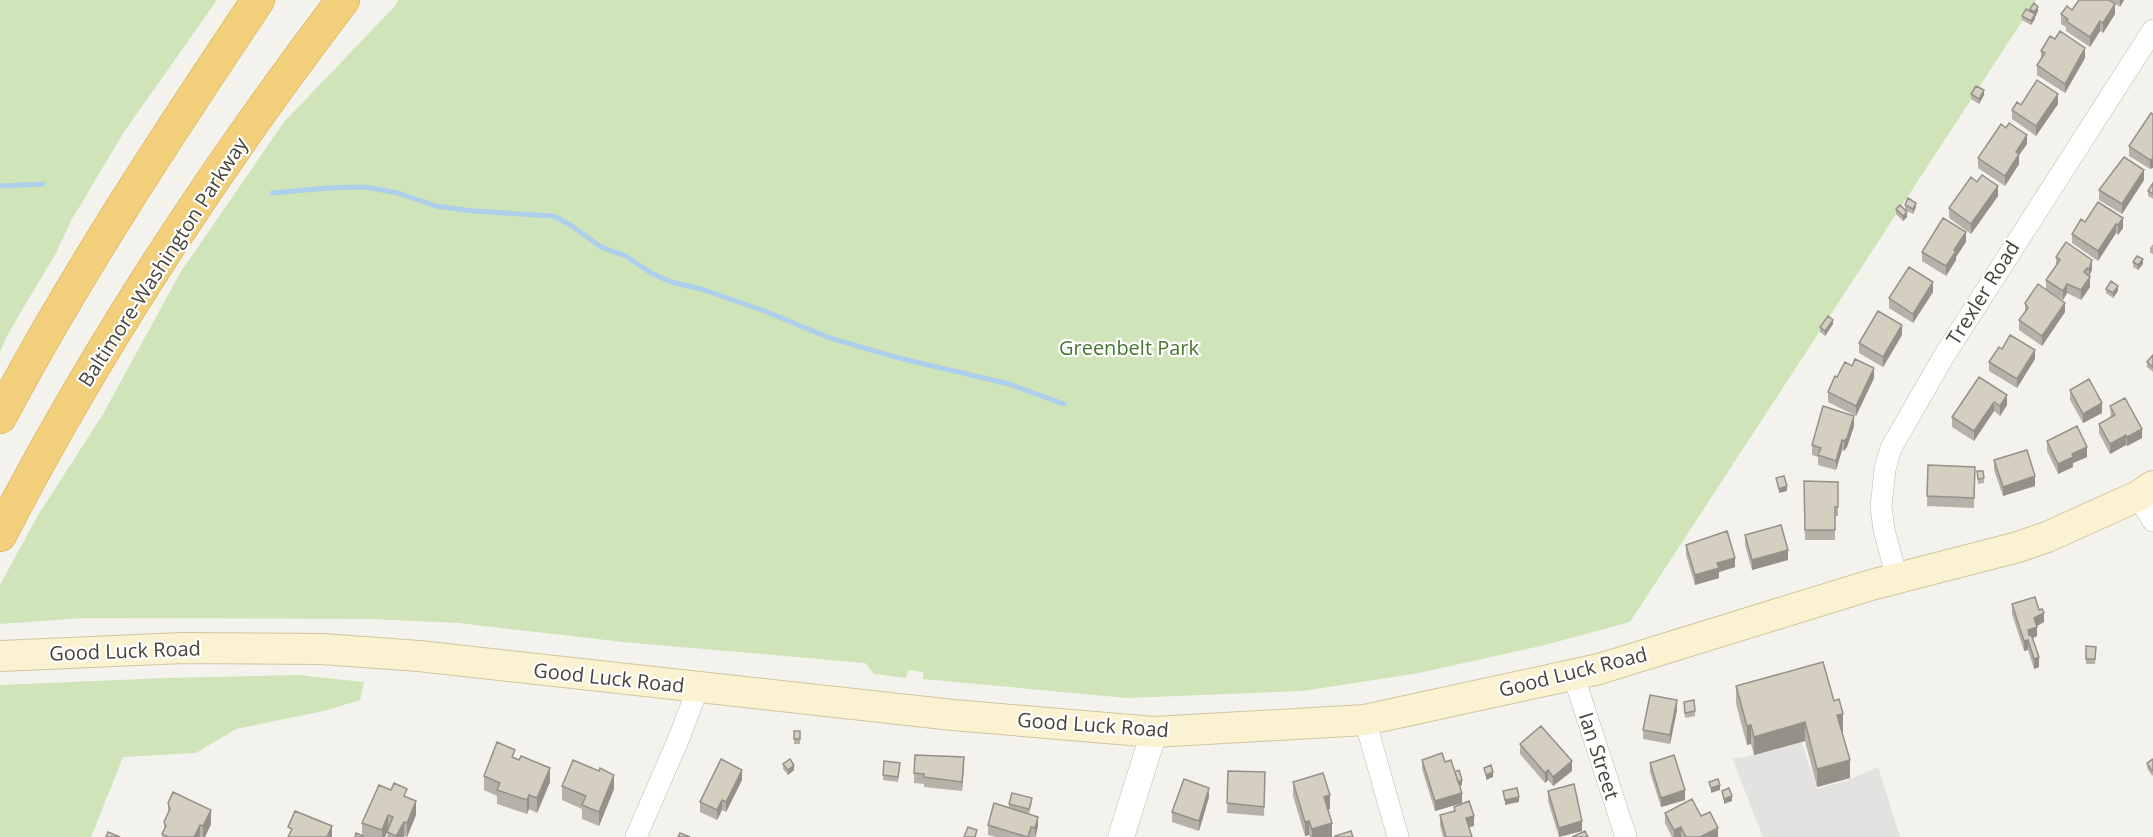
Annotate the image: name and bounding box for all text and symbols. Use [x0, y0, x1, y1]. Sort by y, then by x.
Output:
street label: Baltimore-Washington Parkway [72, 131, 254, 392]
street label: Trexler Road [1940, 235, 2025, 350]
park label: Greenbelt Park [1059, 334, 1200, 361]
street label: Good Luck Road [49, 634, 201, 667]
street label: Good Luck Road [1496, 640, 1650, 703]
street label: Good Luck Road [532, 656, 686, 699]
street label: Good Luck Road [1016, 706, 1170, 743]
street label: Ian Street [1573, 709, 1626, 803]

